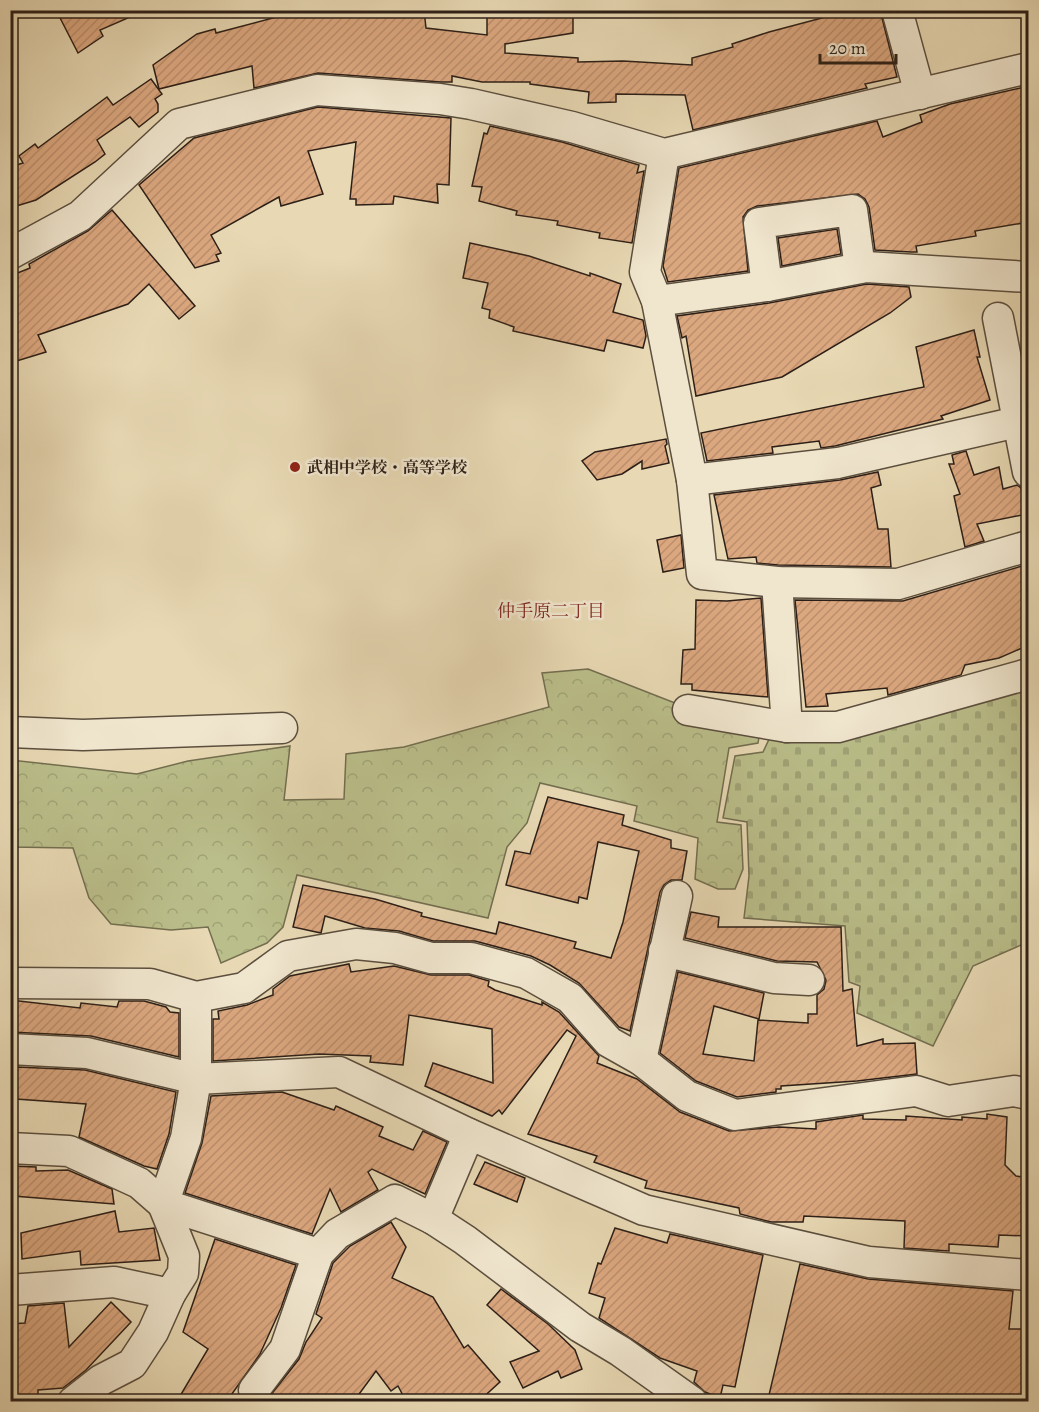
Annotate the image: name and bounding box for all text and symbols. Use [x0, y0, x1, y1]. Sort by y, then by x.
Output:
scale bar [820, 27, 896, 65]
text: 20 m [829, 36, 866, 60]
place label: 武相中学校・高等学校 [307, 457, 468, 479]
marker: 武相中学校・高等学校 [288, 460, 302, 474]
district label: 仲手原二丁目 [497, 599, 605, 623]

